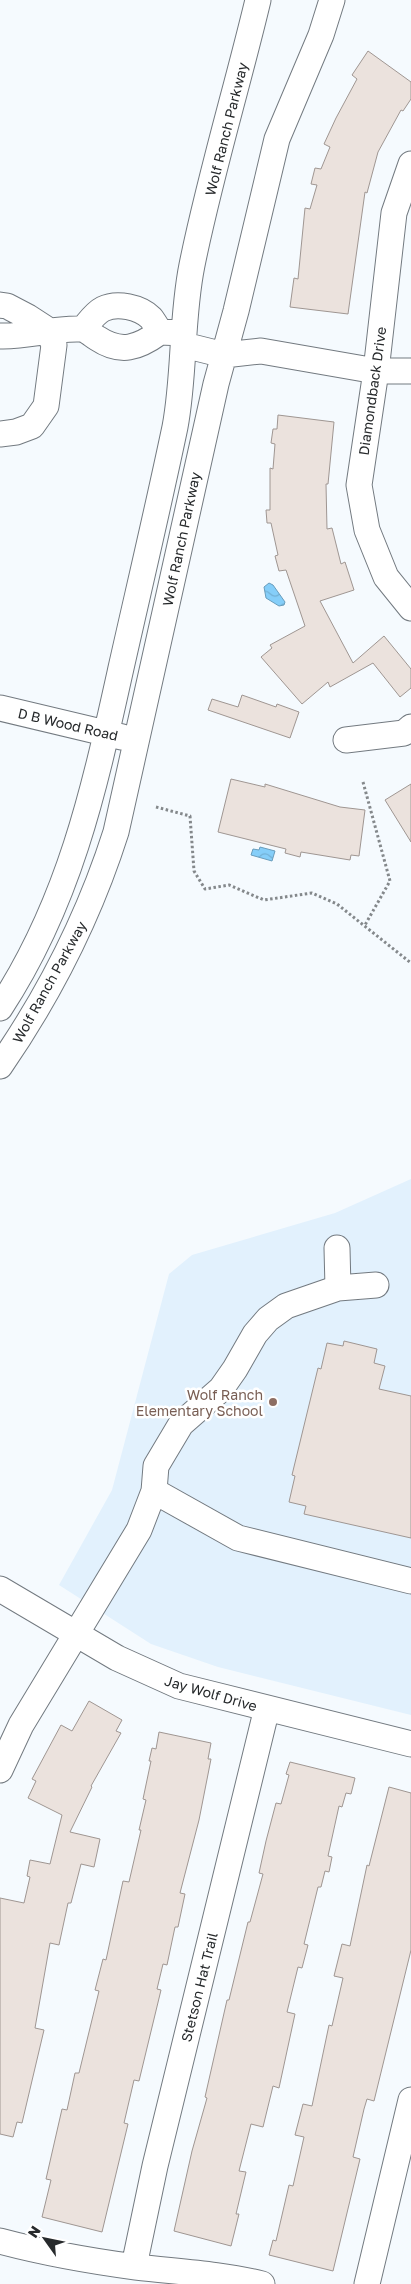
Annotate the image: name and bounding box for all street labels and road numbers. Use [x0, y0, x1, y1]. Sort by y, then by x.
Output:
street label: Wolf Ranch Parkway [201, 60, 251, 197]
street label: Diamondback Drive [355, 326, 389, 456]
street label: Wolf Ranch Parkway [158, 470, 204, 608]
street label: D B Wood Road [16, 704, 120, 744]
street label: Wolf Ranch Parkway [8, 918, 90, 1046]
street label: Jay Wolf Drive [163, 1672, 259, 1714]
street label: Stetson Hat Trail [177, 1930, 221, 2044]

